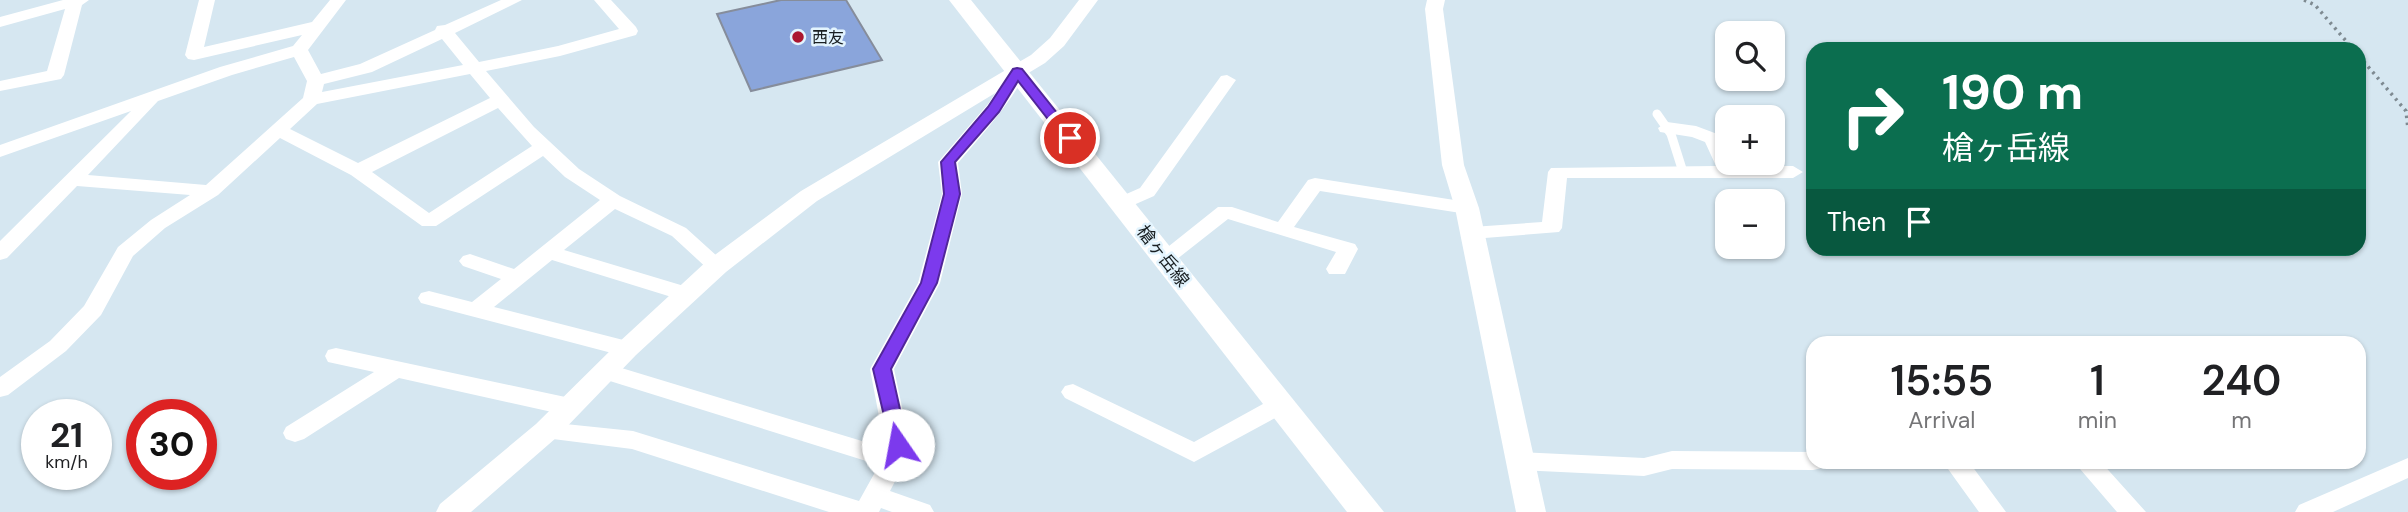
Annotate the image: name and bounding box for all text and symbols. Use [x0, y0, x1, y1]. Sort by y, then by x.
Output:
map controls [1715, 21, 1785, 259]
button: search [1715, 21, 1785, 91]
place label: 西友 [812, 27, 844, 48]
marker: 西友 [790, 29, 806, 45]
text: 190 m [1942, 60, 2083, 124]
icon: right [1827, 70, 1918, 161]
button: + [1715, 105, 1785, 175]
pin [1040, 108, 1100, 168]
icon: arrive [1051, 119, 1089, 157]
text: 槍ヶ岳線 [1942, 127, 2070, 169]
button: − [1715, 189, 1785, 259]
icon: arrive [1900, 203, 1938, 241]
text: Then [1827, 205, 1886, 239]
street label: 槍ヶ岳線 [1131, 220, 1195, 292]
text: 15:55 [1891, 353, 1993, 408]
text: 1 [2090, 353, 2105, 408]
text: 240 [2201, 353, 2281, 408]
speed limit sign: 30 [126, 399, 217, 490]
text: Arrival [1908, 405, 1975, 435]
text: min [2078, 405, 2117, 435]
text: m [2231, 405, 2252, 435]
position arrow [861, 408, 935, 482]
text: 21 [50, 412, 83, 458]
text: km/h [45, 450, 88, 474]

